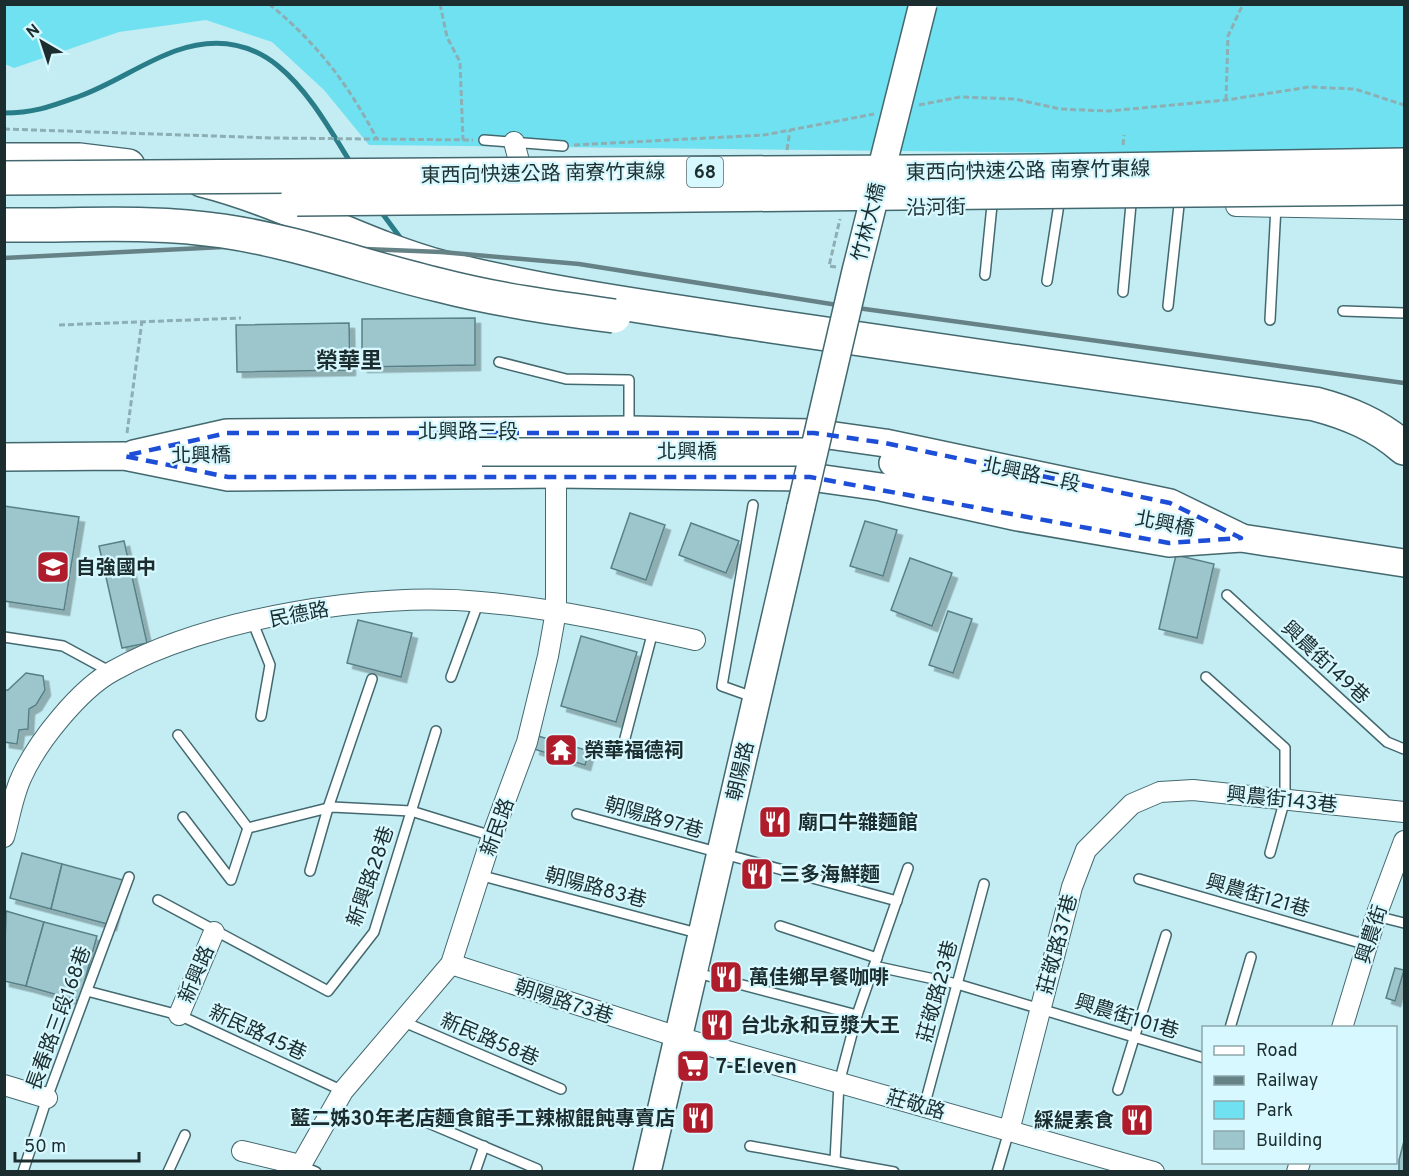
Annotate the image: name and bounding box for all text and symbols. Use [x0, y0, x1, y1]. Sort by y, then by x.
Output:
north arrow [12, 12, 72, 72]
text: N [23, 21, 45, 43]
road number: 68 [687, 157, 723, 187]
street label: 東西向快速公路 南寮竹東線 [905, 157, 1151, 187]
street label: 東西向快速公路 南寮竹東線 [420, 160, 666, 190]
street label: 竹林大橋 [848, 181, 892, 264]
street label: 沿河街 [906, 195, 966, 223]
district label: 榮華里 [316, 349, 382, 376]
street label: 北興路三段 [418, 420, 518, 446]
street label: 北興橋 [657, 440, 717, 466]
street label: 北興橋 [171, 443, 231, 471]
street label: 北興路二段 [979, 453, 1082, 499]
street label: 北興橋 [1133, 506, 1197, 543]
school or university icon: 自強國中 [35, 549, 71, 585]
place label: 自強國中 [76, 556, 156, 582]
street label: 民德路 [267, 597, 331, 634]
street label: 興農街149巷 [1275, 616, 1374, 711]
temple icon: 榮華福德祠 [543, 732, 579, 768]
place label: 榮華福德祠 [584, 739, 684, 765]
street label: 朝陽路 [723, 739, 761, 804]
street label: 興農街143巷 [1225, 782, 1339, 820]
street label: 朝陽路97巷 [601, 792, 706, 845]
street label: 新民路 [476, 795, 521, 860]
restaurant icon: 廟口牛雜麵館 [757, 804, 793, 840]
place label: 廟口牛雜麵館 [798, 811, 918, 837]
street label: 新興路28巷 [343, 823, 401, 930]
restaurant icon: 三多海鮮麵 [739, 856, 775, 892]
street label: 朝陽路83巷 [542, 863, 649, 915]
place label: 三多海鮮麵 [780, 863, 880, 889]
street label: 興農街121巷 [1202, 870, 1313, 924]
street label: 莊敬路37巷 [1033, 892, 1085, 997]
street label: 興農街 [1351, 902, 1395, 967]
street label: 莊敬路23巷 [913, 938, 965, 1045]
street label: 新興路 [174, 942, 222, 1007]
street label: 長春路三段168巷 [22, 943, 98, 1094]
restaurant icon: 萬佳鄉早餐咖啡 [708, 959, 744, 995]
place label: 萬佳鄉早餐咖啡 [749, 966, 889, 992]
street label: 朝陽路73巷 [511, 975, 616, 1031]
street label: 興農街101巷 [1071, 990, 1182, 1046]
street label: 新民路45巷 [204, 1000, 310, 1068]
restaurant icon: 台北永和豆漿大王 [699, 1007, 735, 1043]
street label: 新民路58巷 [436, 1008, 542, 1073]
place label: 台北永和豆漿大王 [740, 1014, 900, 1040]
legend [1202, 1026, 1397, 1164]
text: Road [1256, 1040, 1298, 1063]
supermarket icon: 7-Eleven [675, 1048, 711, 1084]
place label: 7-Eleven [716, 1055, 797, 1081]
text: Railway [1256, 1070, 1318, 1093]
street label: 莊敬路 [883, 1085, 948, 1127]
restaurant icon: 藍二姊30年老店麵食館手工辣椒餛飩專賣店 [680, 1100, 716, 1136]
text: Park [1256, 1100, 1293, 1123]
restaurant icon: 綵緹素食 [1119, 1102, 1155, 1138]
place label: 藍二姊30年老店麵食館手工辣椒餛飩專賣店 [290, 1107, 675, 1133]
place label: 綵緹素食 [1034, 1109, 1114, 1135]
scale bar [15, 1125, 140, 1163]
text: Building [1256, 1130, 1322, 1153]
text: 50 m [24, 1136, 66, 1159]

